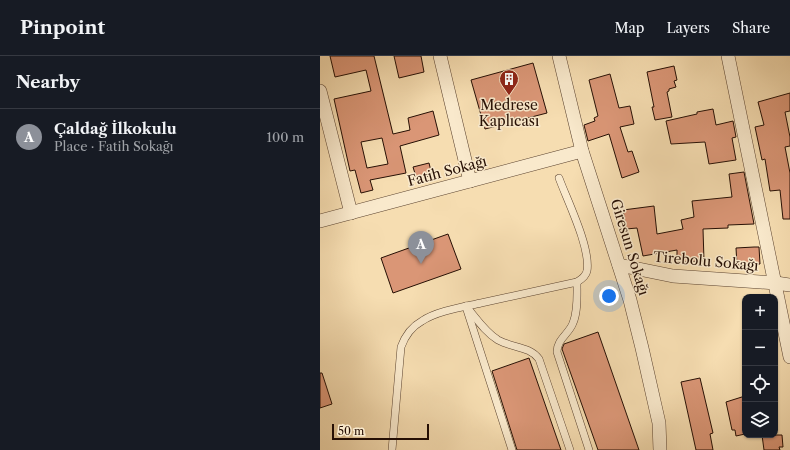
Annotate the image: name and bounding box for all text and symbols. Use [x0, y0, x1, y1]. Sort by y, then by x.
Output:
text: Pinpoint [20, 16, 105, 39]
text: Map [614, 19, 644, 37]
text: Layers [666, 19, 710, 37]
text: Share [732, 19, 770, 37]
building icon: Medrese Kaplıcası [498, 68, 520, 96]
text: Nearby [16, 72, 80, 92]
place label: Medrese Kaplıcası [479, 96, 539, 130]
text: Çaldağ İlkokulu [54, 119, 177, 138]
text: A [24, 129, 34, 145]
text: 100 m [266, 129, 304, 145]
text: Place · Fatih Sokağı [54, 138, 174, 154]
street label: Fatih Sokağı [405, 152, 489, 190]
street label: Giresun Sokağı [607, 197, 653, 297]
pin: A [408, 231, 434, 264]
street label: Tirebolu Sokağı [653, 247, 759, 275]
your location [599, 286, 619, 306]
map controls [742, 294, 778, 438]
button: + [742, 294, 778, 330]
button: − [742, 330, 778, 366]
button: locate [742, 366, 778, 402]
button: layers [742, 402, 778, 438]
scale bar [332, 422, 429, 441]
text: 50 m [338, 424, 364, 438]

